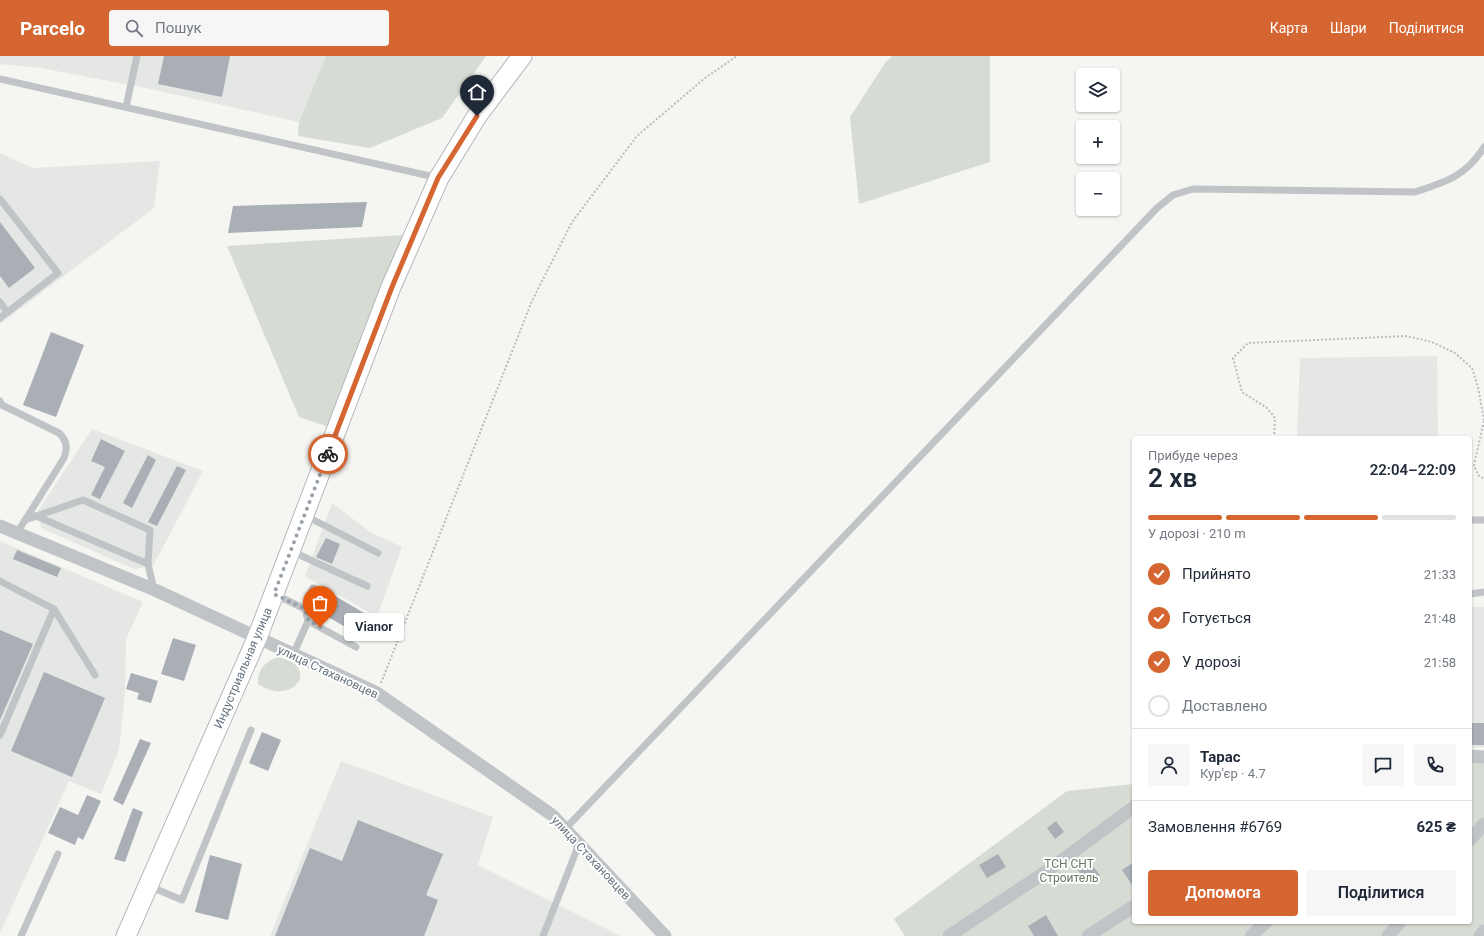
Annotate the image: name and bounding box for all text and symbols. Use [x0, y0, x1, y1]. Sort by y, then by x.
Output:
search box [109, 10, 389, 46]
text: Parcelo [20, 17, 85, 40]
icon: search [123, 17, 145, 39]
text: Пошук [155, 19, 202, 37]
text: Карта [1270, 20, 1308, 36]
text: Шари [1330, 20, 1367, 36]
text: Поділитися [1389, 20, 1464, 36]
map controls [1076, 68, 1120, 216]
button: layers [1076, 68, 1120, 112]
pin [460, 75, 494, 116]
icon: home [466, 81, 488, 103]
button: + [1076, 120, 1120, 164]
button: − [1076, 172, 1120, 216]
courier [308, 434, 348, 474]
icon: bike [317, 443, 339, 465]
text: Прибуде через [1148, 448, 1238, 463]
text: 22:04–22:09 [1370, 461, 1456, 479]
text: 2 хв [1148, 463, 1197, 493]
text: У дорозі · 210 m [1148, 526, 1246, 541]
icon: check [1148, 563, 1170, 585]
text: Прийнято [1182, 565, 1251, 583]
text: 21:33 [1424, 567, 1456, 582]
pin [303, 586, 337, 627]
icon: bag [309, 592, 331, 614]
street label: Индустриальная улица [211, 605, 275, 731]
icon: check [1148, 607, 1170, 629]
text: Готується [1182, 609, 1251, 627]
text: 21:48 [1424, 611, 1456, 626]
callout: Vianor [344, 613, 404, 641]
text: Vianor [355, 619, 393, 634]
street label: улица Стахановцев [275, 643, 381, 702]
icon: check [1148, 651, 1170, 673]
text: У дорозі [1182, 653, 1241, 671]
text: 21:58 [1424, 655, 1456, 670]
text: Доставлено [1182, 697, 1267, 715]
button: person [1148, 744, 1190, 786]
button: chat [1362, 744, 1404, 786]
button: phone [1414, 744, 1456, 786]
text: Тарас [1200, 748, 1241, 766]
text: Кур’єр · 4.7 [1200, 766, 1266, 781]
street label: улица Стахановцев [549, 813, 634, 903]
text: Замовлення #6769 [1148, 818, 1282, 836]
text: 625 ₴ [1416, 818, 1456, 836]
park label: ТСН СНТ Строитель [1039, 857, 1099, 885]
button: Допомога [1148, 870, 1298, 916]
button: Поділитися [1306, 870, 1456, 916]

